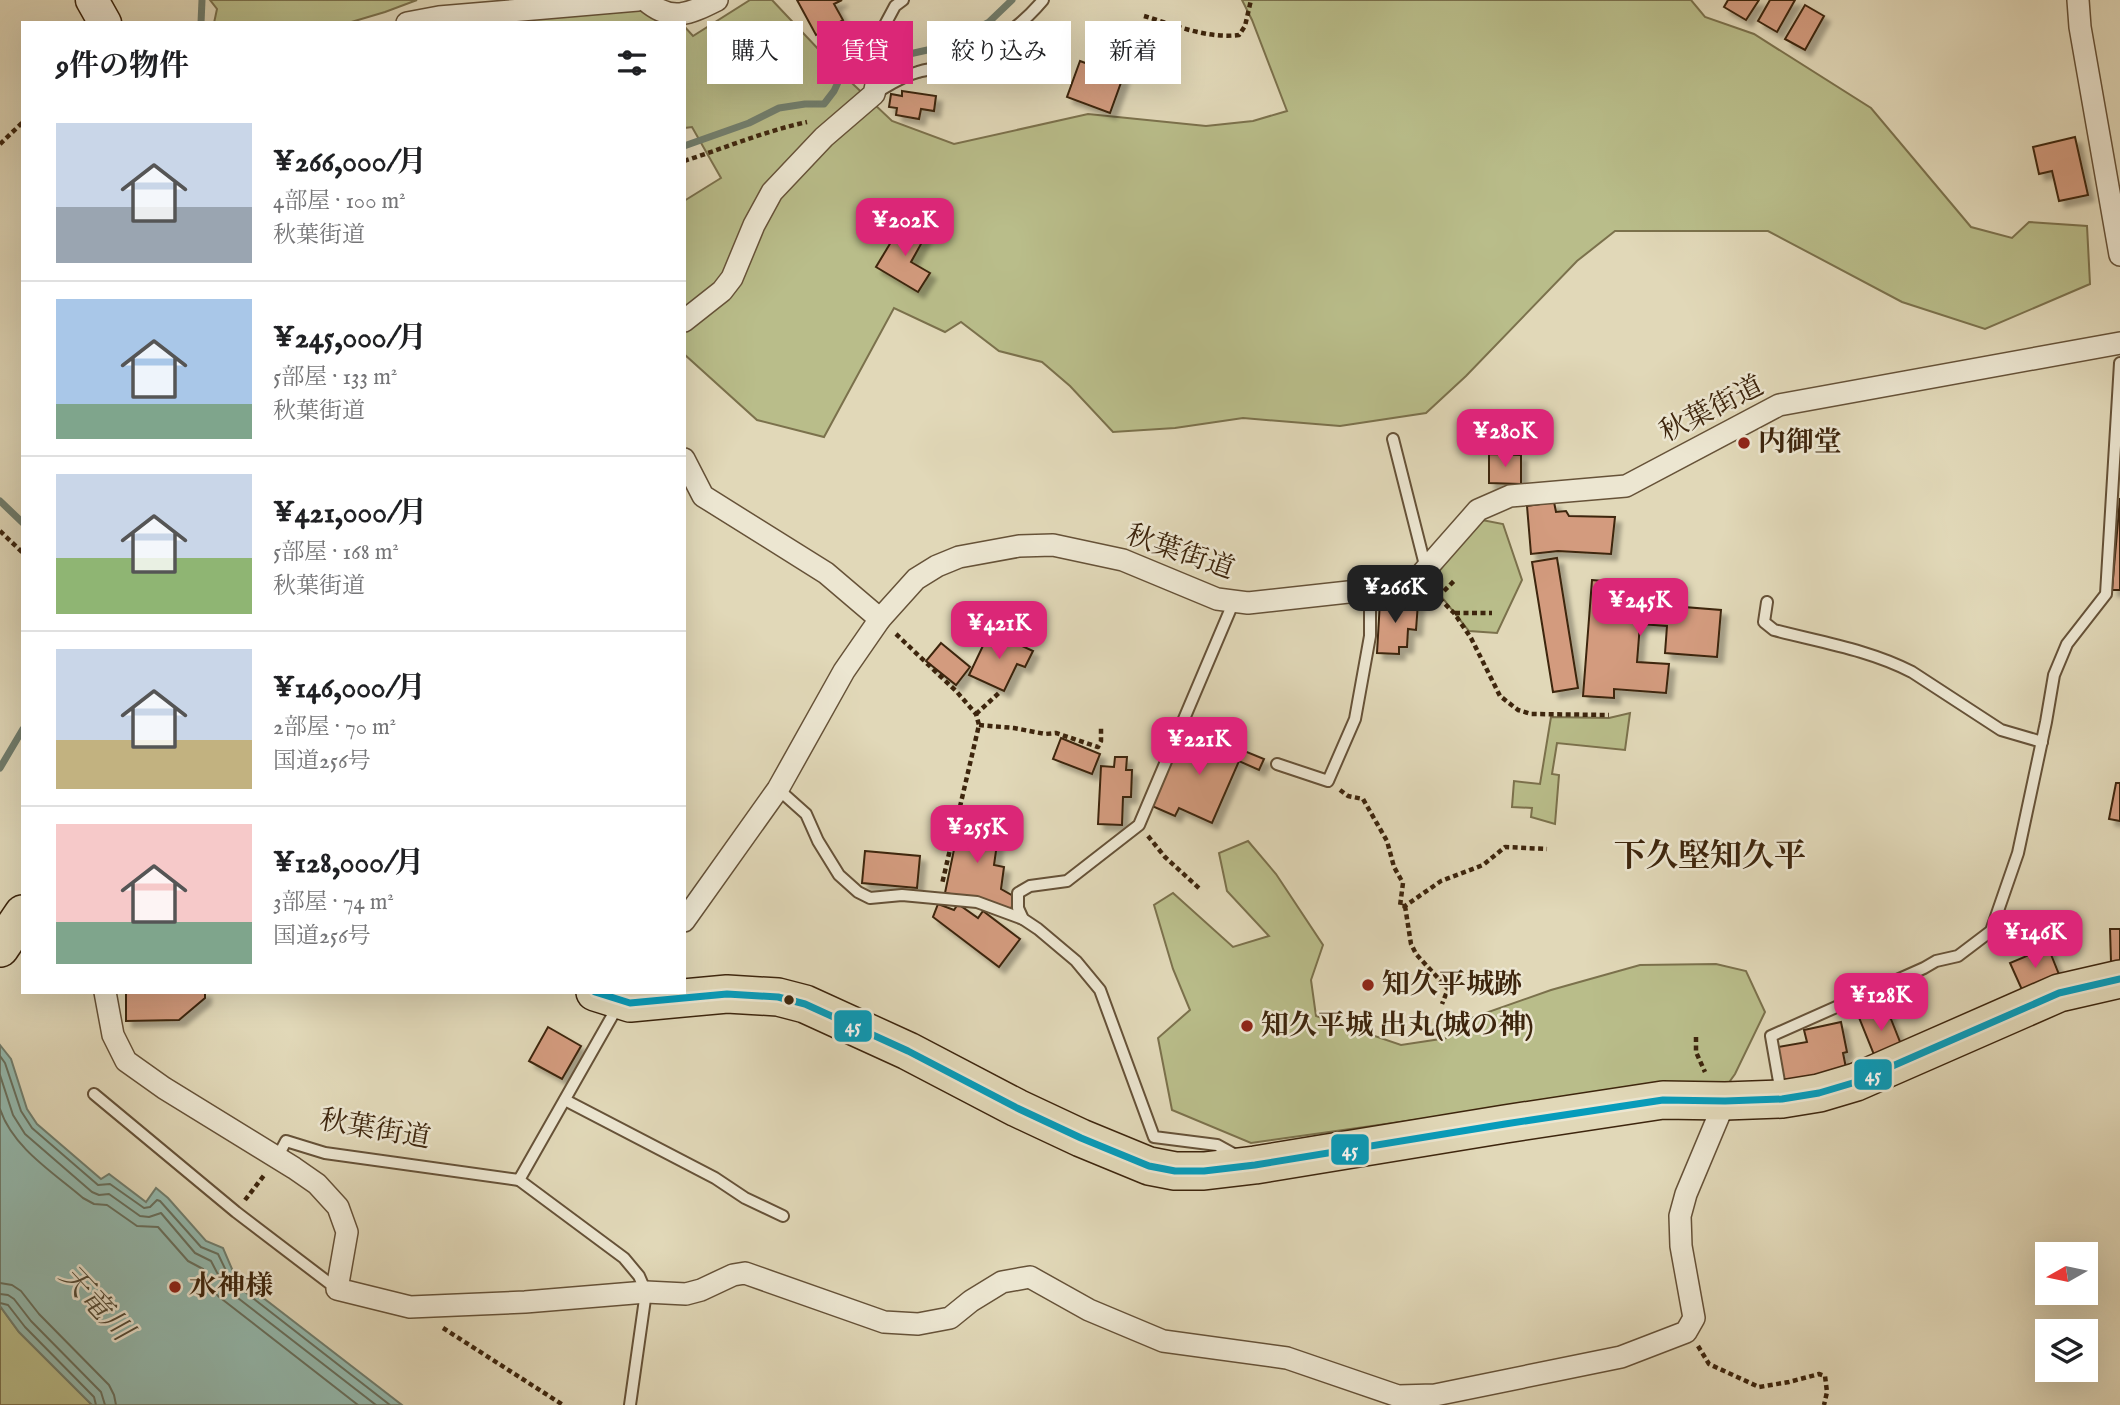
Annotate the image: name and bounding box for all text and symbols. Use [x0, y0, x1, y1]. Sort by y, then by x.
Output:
chip: 購入 [707, 21, 803, 84]
chip: 賃貸 [817, 21, 913, 84]
chip: 絞り込み [927, 21, 1071, 84]
chip: 新着 [1085, 21, 1181, 84]
icon: filters [613, 44, 651, 82]
text: 9件の物件 [56, 48, 189, 86]
text: ¥266,000/月 [273, 144, 427, 182]
icon: home [112, 151, 196, 235]
text: 4部屋 · 100 m² [273, 187, 406, 216]
pin: ¥202K [856, 198, 954, 258]
text: ¥202K [872, 206, 938, 235]
text: 秋葉街道 [273, 221, 365, 250]
text: ¥245,000/月 [273, 320, 427, 358]
icon: home [112, 327, 196, 411]
text: 5部屋 · 133 m² [273, 363, 397, 392]
street label: 秋葉街道 [1654, 369, 1770, 451]
text: 秋葉街道 [273, 397, 365, 426]
pin: ¥280K [1456, 410, 1554, 469]
text: ¥280K [1473, 417, 1537, 446]
place label: 内御堂 [1758, 426, 1842, 461]
marker: 内御堂 [1736, 435, 1752, 451]
text: ¥421,000/月 [273, 495, 427, 533]
icon: home [112, 502, 196, 586]
street label: 秋葉街道 [1121, 518, 1239, 588]
text: 5部屋 · 168 m² [273, 538, 399, 567]
pin: ¥266K [1346, 566, 1444, 625]
text: 秋葉街道 [273, 572, 365, 601]
text: ¥266K [1363, 573, 1427, 602]
pin: ¥245K [1591, 578, 1689, 638]
text: ¥245K [1608, 586, 1672, 615]
pin: ¥421K [950, 602, 1048, 661]
text: ¥421K [967, 609, 1031, 638]
text: ¥146,000/月 [273, 670, 426, 708]
icon: home [112, 677, 196, 761]
text: 2部屋 · 70 m² [273, 713, 396, 742]
pin: ¥221K [1150, 718, 1248, 777]
text: ¥221K [1167, 725, 1231, 754]
text: 国道256号 [273, 747, 371, 776]
pin: ¥255K [928, 806, 1026, 865]
text: ¥255K [947, 813, 1007, 842]
district label: 下久堅知久平 [1614, 837, 1806, 878]
text: ¥128,000/月 [273, 845, 424, 883]
icon: home [112, 852, 196, 936]
text: 3部屋 · 74 m² [273, 888, 394, 917]
pin: ¥146K [1986, 911, 2084, 970]
text: ¥146K [2004, 918, 2066, 947]
text: 国道256号 [273, 922, 371, 951]
place label: 知久平城跡 [1382, 968, 1522, 1003]
pin: ¥128K [1832, 974, 1930, 1033]
marker: 知久平城跡 [1360, 977, 1376, 993]
text: ¥128K [1850, 981, 1912, 1010]
unlabelled marker [782, 993, 796, 1007]
line badge: 45 [833, 1009, 873, 1043]
place label: 知久平城 出丸(城の神) [1261, 1009, 1533, 1044]
text: 45 [845, 1015, 861, 1039]
marker: 知久平城 出丸(城の神) [1239, 1018, 1255, 1034]
line badge: 45 [1853, 1058, 1893, 1091]
text: 45 [1865, 1064, 1881, 1088]
street label: 秋葉街道 [317, 1103, 433, 1157]
line badge: 45 [1330, 1133, 1370, 1166]
text: 45 [1342, 1139, 1358, 1163]
north arrow [2035, 1242, 2098, 1306]
map controls [2035, 1242, 2098, 1382]
water label: 天竜川 [50, 1258, 142, 1352]
place label: 水神様 [189, 1270, 273, 1305]
marker: 水神様 [167, 1279, 183, 1295]
button: layers [2035, 1319, 2098, 1382]

